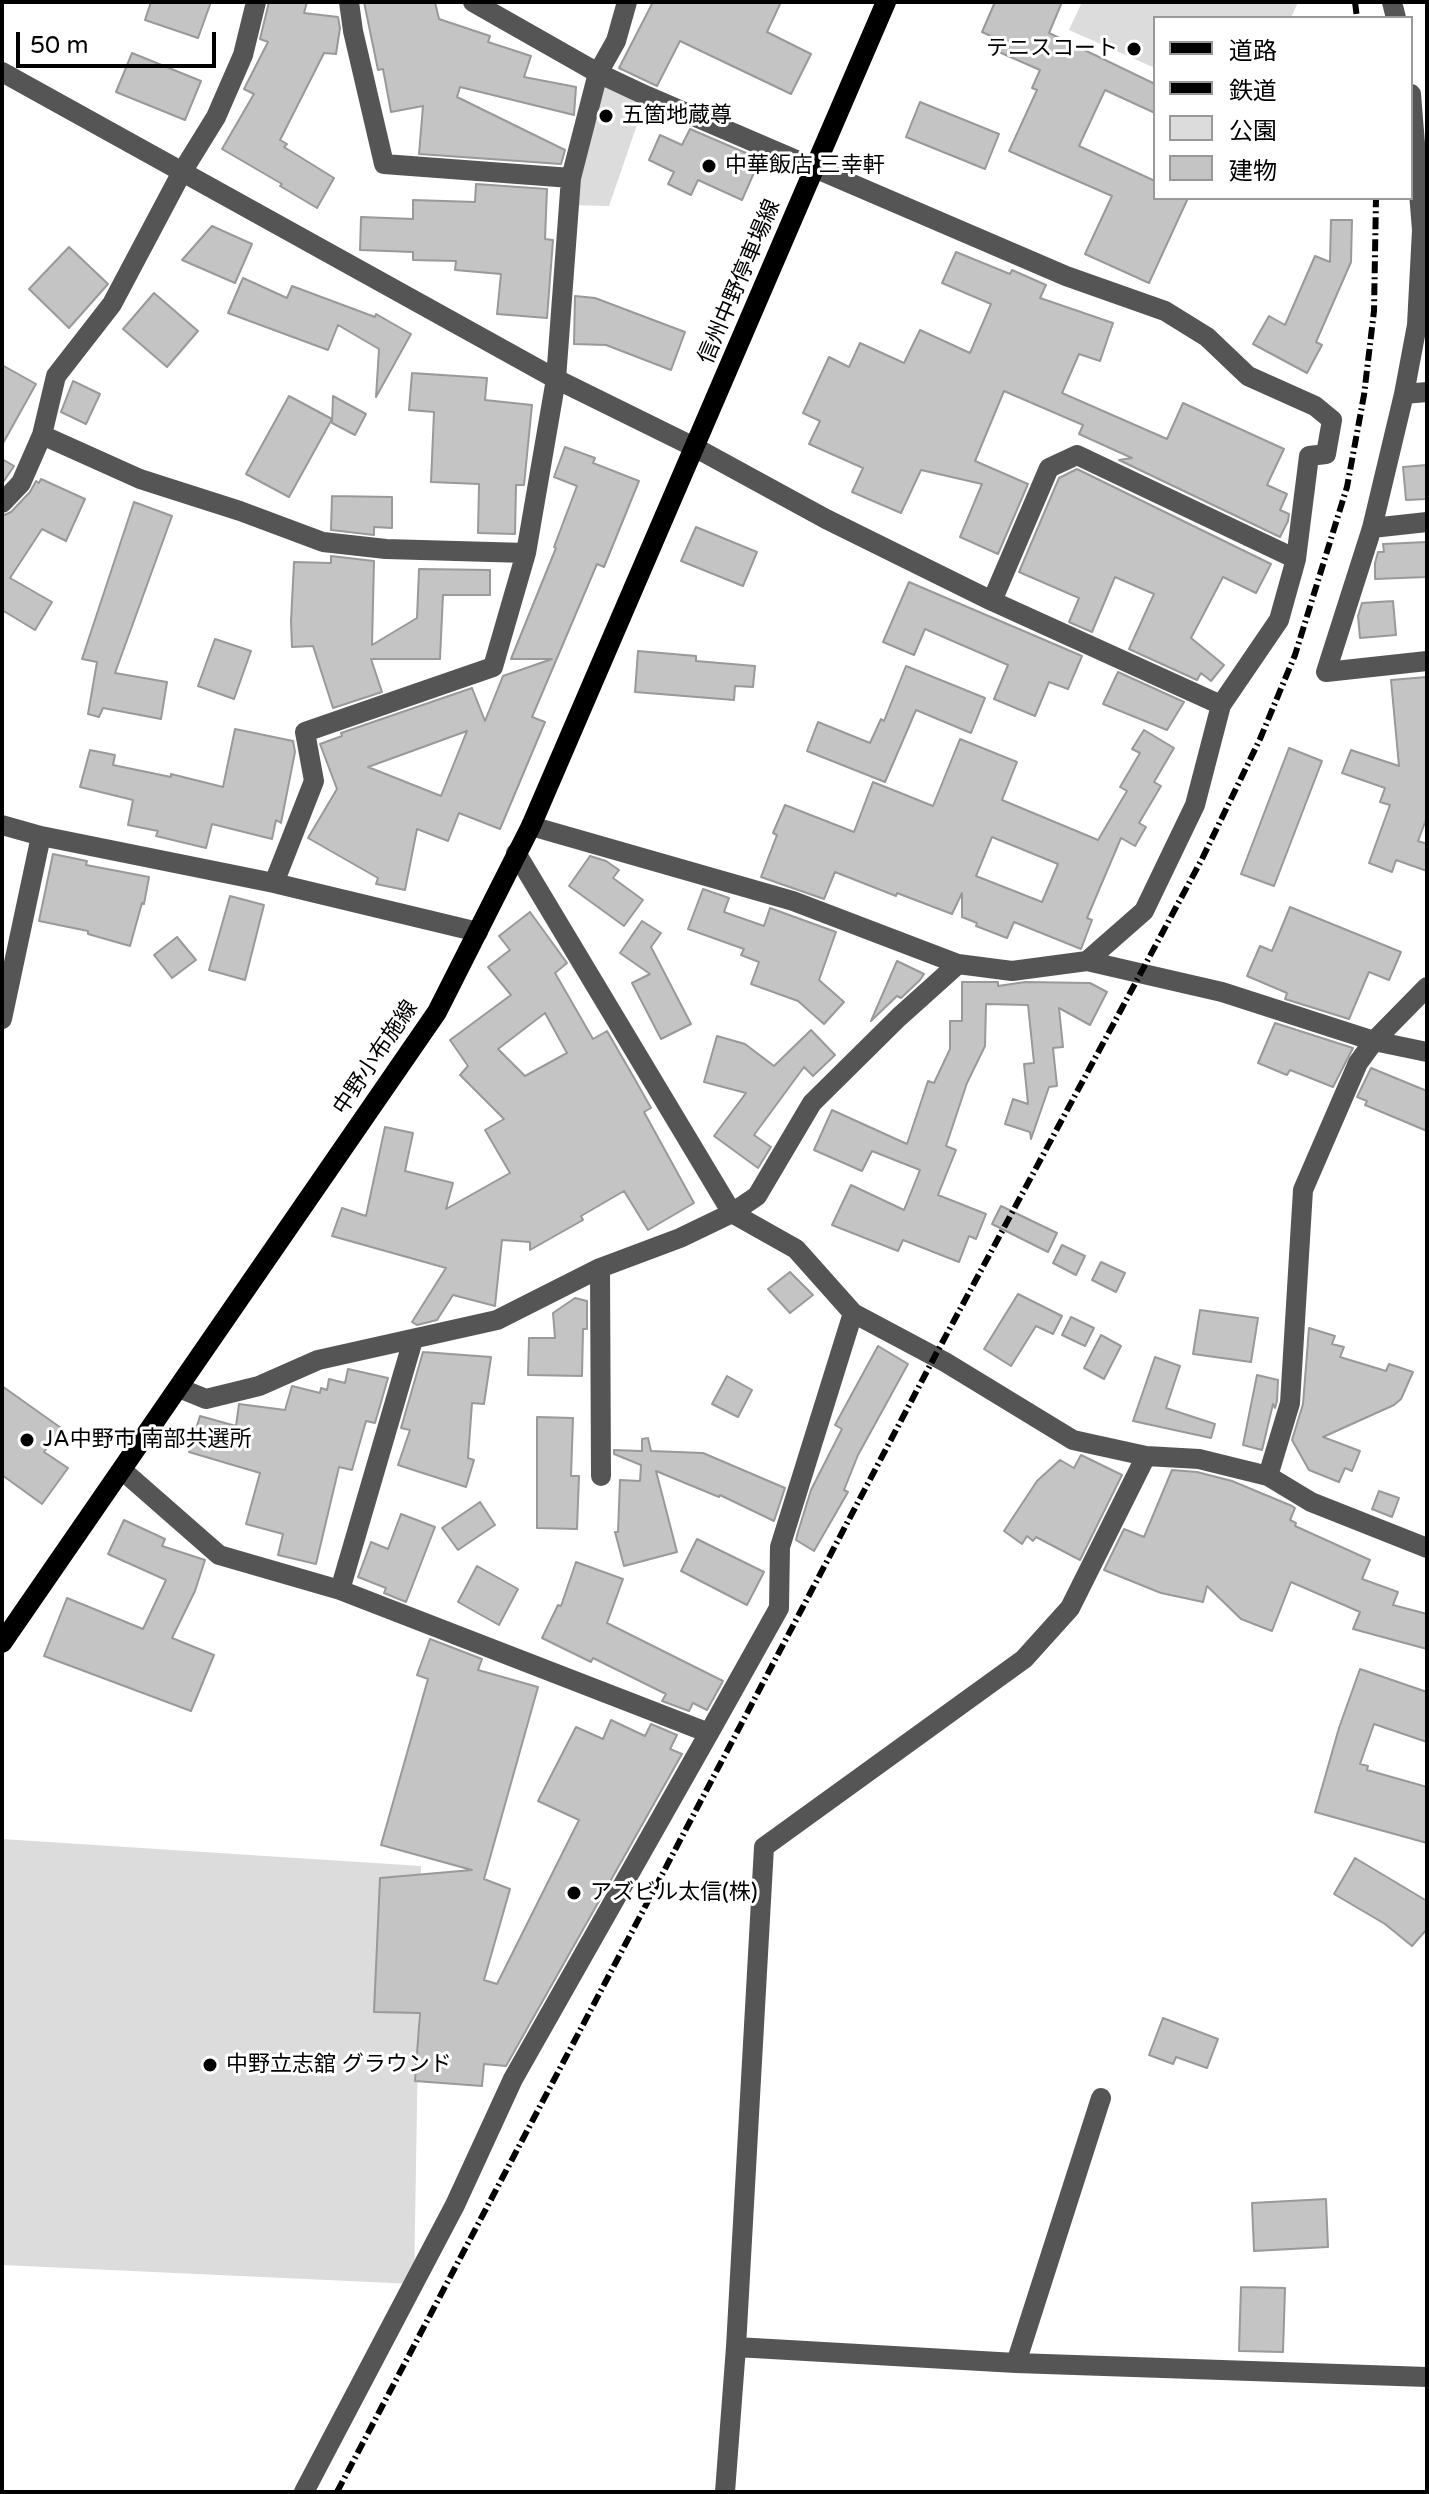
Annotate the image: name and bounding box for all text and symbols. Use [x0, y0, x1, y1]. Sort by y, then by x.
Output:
scale bar [20, 16, 220, 66]
legend [1153, 16, 1413, 200]
text: 50 m [30, 31, 88, 60]
place label: テニスコート [986, 36, 1118, 62]
text: 道路 [1229, 37, 1277, 66]
marker: テニスコート [1125, 40, 1143, 58]
text: 鉄道 [1229, 77, 1277, 106]
place label: 五箇地蔵尊 [622, 103, 732, 129]
marker: 五箇地蔵尊 [597, 107, 615, 125]
text: 公園 [1229, 117, 1277, 146]
place label: 中華飯店 三幸軒 [725, 153, 885, 179]
marker: 中華飯店 三幸軒 [700, 157, 718, 175]
text: 建物 [1229, 157, 1277, 186]
street label: 信州中野停車場線 [693, 196, 787, 368]
street label: 中野小布施線 [328, 996, 424, 1120]
place label: JA中野市 南部共選所 [43, 1427, 251, 1453]
marker: JA中野市 南部共選所 [18, 1431, 36, 1449]
place label: アズビル太信(株) [590, 1880, 758, 1906]
marker: アズビル太信(株) [565, 1884, 583, 1902]
place label: 中野立志舘 グラウンド [226, 2052, 452, 2078]
marker: 中野立志舘 グラウンド [201, 2056, 219, 2074]

